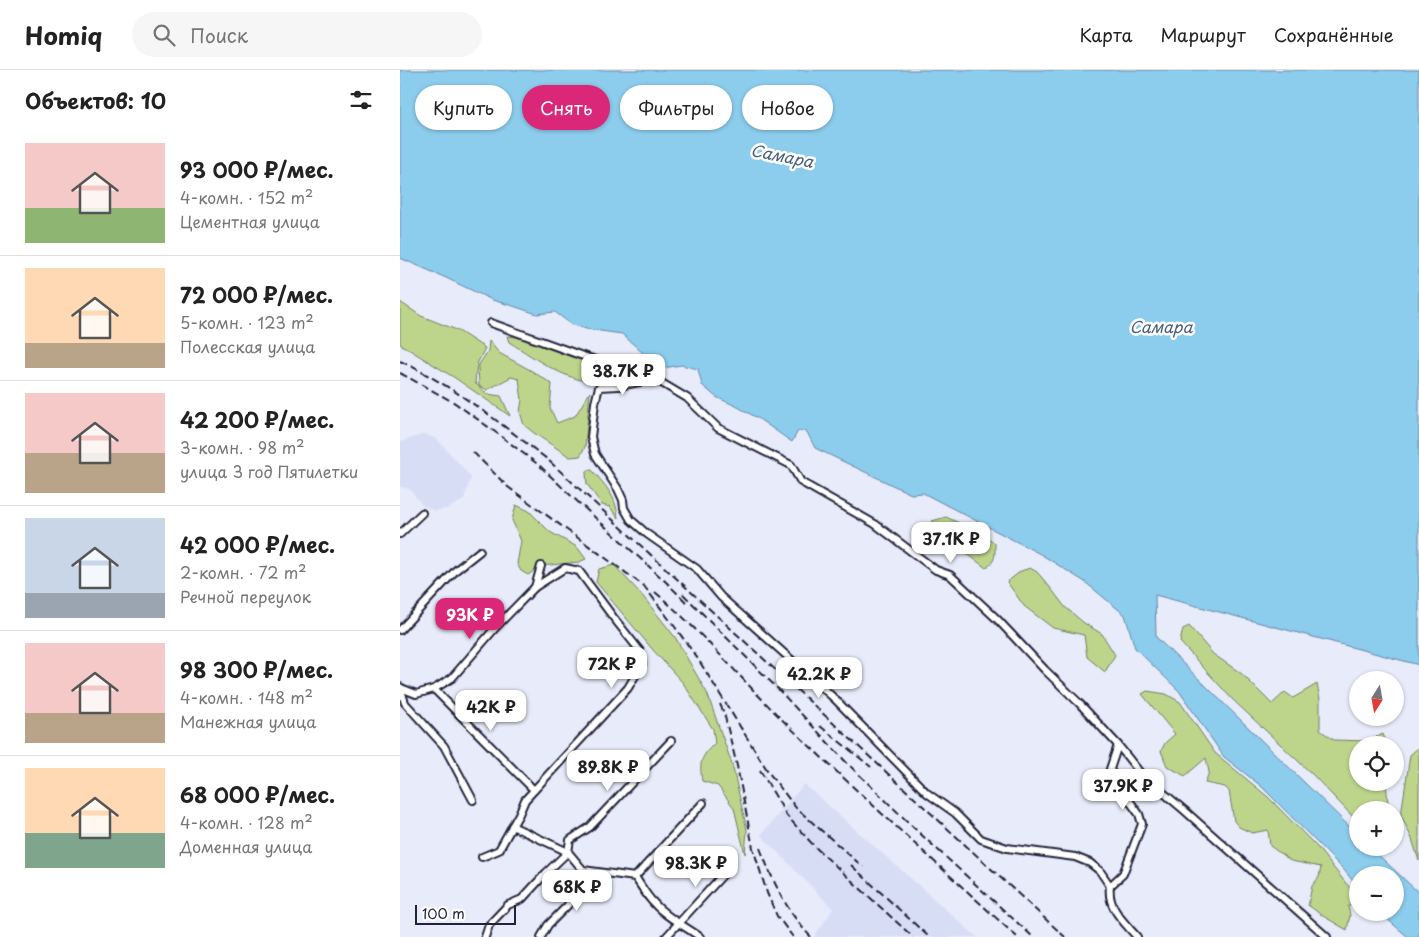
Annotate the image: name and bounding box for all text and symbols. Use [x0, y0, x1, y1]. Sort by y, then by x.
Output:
search box [132, 12, 482, 57]
text: Homiq [25, 17, 102, 53]
icon: search [150, 21, 178, 49]
text: Поиск [190, 21, 248, 49]
text: Карта [1080, 21, 1132, 48]
text: Маршрут [1160, 21, 1246, 48]
text: Сохранённые [1274, 21, 1394, 48]
text: Объектов: 10 [25, 84, 166, 116]
chip: Купить [415, 85, 512, 130]
chip: Снять [522, 85, 610, 130]
chip: Фильтры [620, 85, 732, 130]
chip: Новое [742, 85, 833, 130]
icon: filters [347, 86, 375, 114]
water label: Самара [749, 137, 816, 173]
text: 93 000 ₽/мес. [180, 153, 334, 185]
icon: home [65, 163, 125, 223]
text: 4-комн. · 152 m² [180, 185, 313, 209]
text: Цементная улица [180, 209, 320, 233]
text: 72 000 ₽/мес. [180, 278, 333, 310]
icon: home [65, 288, 125, 348]
text: 5-комн. · 123 m² [180, 310, 314, 334]
water label: Самара [1129, 314, 1194, 338]
text: Полесская улица [180, 334, 315, 358]
pin: 38.7K ₽ [577, 354, 669, 396]
text: 38.7K ₽ [592, 358, 654, 382]
text: 42 200 ₽/мес. [180, 403, 334, 435]
icon: home [65, 413, 125, 473]
text: 3-комн. · 98 m² [180, 435, 305, 459]
text: улица 3 год Пятилетки [180, 459, 359, 483]
pin: 37.1K ₽ [905, 522, 997, 564]
text: 37.1K ₽ [922, 526, 980, 550]
text: 42 000 ₽/мес. [180, 528, 335, 560]
icon: home [65, 538, 125, 598]
text: 2-комн. · 72 m² [180, 560, 307, 584]
text: Речной переулок [180, 584, 311, 608]
pin: 93K ₽ [435, 598, 505, 640]
text: 93K ₽ [446, 602, 494, 626]
pin: 72K ₽ [577, 646, 647, 689]
text: 72K ₽ [588, 651, 636, 675]
text: 98 300 ₽/мес. [180, 653, 333, 685]
pin: 42.2K ₽ [773, 656, 865, 699]
text: 42.2K ₽ [787, 661, 851, 685]
icon: home [65, 663, 125, 723]
north arrow [1349, 671, 1404, 726]
map controls [1349, 671, 1404, 921]
text: 4-комн. · 148 m² [180, 685, 313, 709]
pin: 42K ₽ [456, 690, 526, 732]
text: 42K ₽ [466, 694, 516, 718]
text: Манежная улица [180, 709, 316, 733]
button: locate [1349, 736, 1404, 791]
pin: 89.8K ₽ [562, 750, 654, 792]
text: 89.8K ₽ [578, 754, 638, 778]
pin: 37.9K ₽ [1077, 768, 1169, 811]
text: 37.9K ₽ [1093, 773, 1153, 797]
text: 68 000 ₽/мес. [180, 778, 335, 810]
icon: home [65, 788, 125, 848]
button: + [1349, 801, 1404, 856]
text: 4-комн. · 128 m² [180, 810, 313, 834]
text: Доменная улица [180, 834, 312, 858]
pin: 98.3K ₽ [650, 846, 742, 888]
text: 98.3K ₽ [665, 850, 727, 874]
button: − [1349, 866, 1404, 921]
pin: 68K ₽ [542, 870, 612, 912]
text: 68K ₽ [553, 874, 601, 898]
scale bar [415, 902, 516, 925]
text: 100 m [422, 903, 465, 924]

